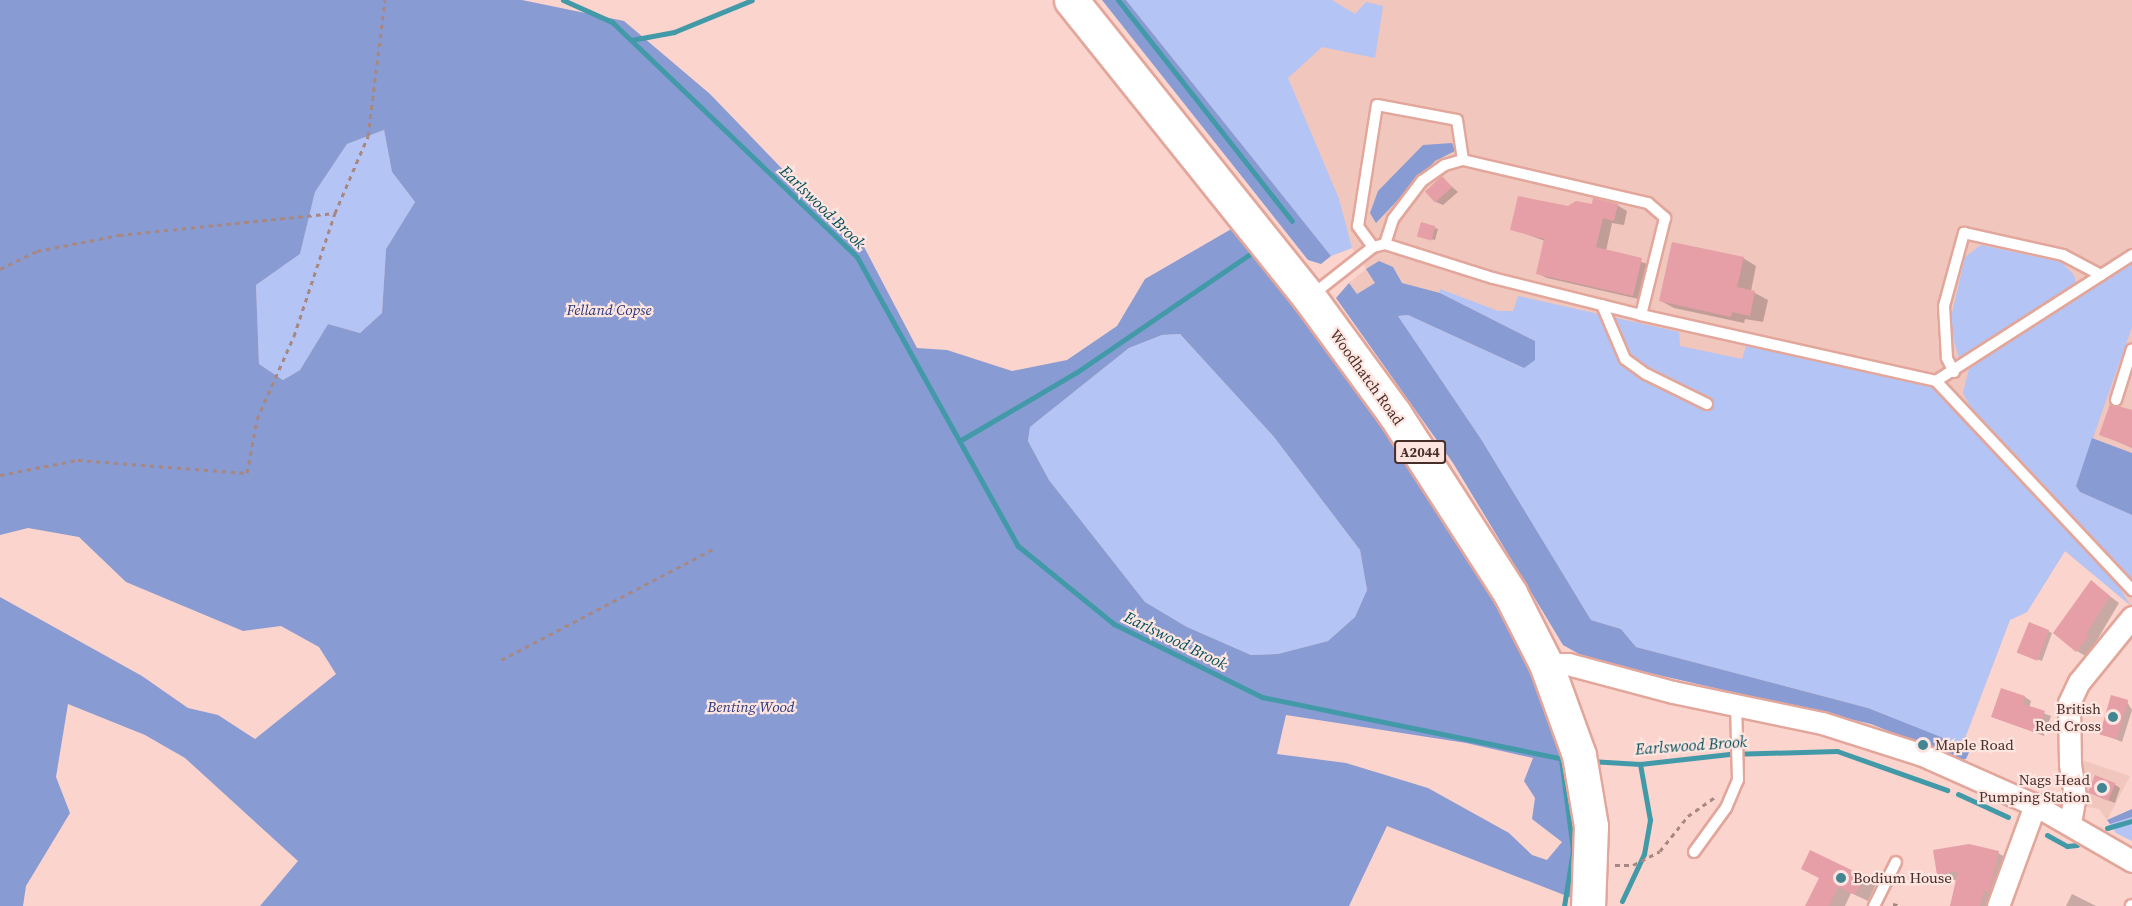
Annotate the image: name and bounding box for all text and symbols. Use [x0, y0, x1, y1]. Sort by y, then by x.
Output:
water label: Earlswood Brook [776, 161, 870, 253]
park label: Felland Copse [566, 301, 652, 319]
street label: Woodhatch Road [1326, 326, 1408, 428]
road number: A2044 [1393, 441, 1447, 463]
water label: Earlswood Brook [1121, 607, 1231, 673]
park label: Benting Wood [707, 698, 795, 716]
place label: British Red Cross [2035, 699, 2101, 734]
marker: British Red Cross [2106, 710, 2120, 724]
water label: Earlswood Brook [1634, 732, 1748, 758]
place label: Maple Road [1935, 736, 2014, 754]
marker: Maple Road [1916, 738, 1930, 752]
place label: Nags Head Pumping Station [1979, 770, 2090, 805]
marker: Nags Head Pumping Station [2095, 781, 2109, 795]
place label: Bodium House [1853, 869, 1952, 887]
marker: Bodium House [1834, 871, 1848, 885]

